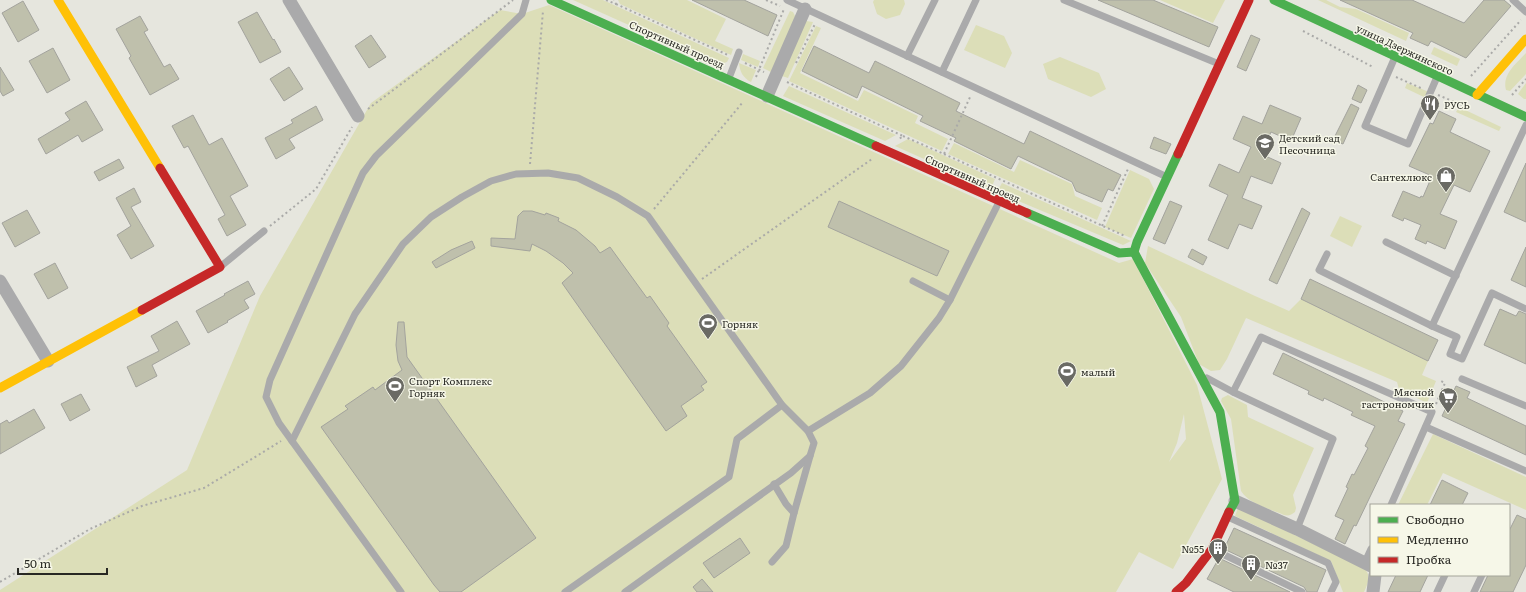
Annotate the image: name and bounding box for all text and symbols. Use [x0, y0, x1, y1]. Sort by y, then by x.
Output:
street label: Спортивный проезд [627, 16, 727, 72]
street label: улица Дзержинского [1354, 20, 1456, 78]
restaurant icon: РУСЬ [1419, 93, 1441, 121]
place label: РУСЬ [1444, 97, 1470, 112]
place label: Детский сад Песочница [1279, 130, 1340, 157]
school or university icon: Детский сад Песочница [1254, 132, 1276, 160]
street label: Спортивный проезд [923, 150, 1023, 206]
shop icon: Сантехлюкс [1435, 165, 1457, 193]
place label: Сантехлюкс [1370, 169, 1432, 184]
sports icon: Горняк [697, 312, 719, 340]
place label: Горняк [722, 316, 758, 331]
sports icon: малый [1056, 360, 1078, 388]
place label: малый [1081, 364, 1116, 379]
place label: Спорт Комплекс Горняк [409, 373, 492, 400]
sports icon: Спорт Комплекс Горняк [384, 375, 406, 403]
place label: Мясной гастрономчик [1361, 384, 1434, 411]
supermarket icon: Мясной гастрономчик [1437, 386, 1459, 414]
legend [1370, 504, 1510, 576]
text: Свободно [1406, 510, 1464, 528]
text: Медленно [1406, 530, 1469, 548]
building icon: №55 [1207, 537, 1229, 565]
place label: №55 [1181, 541, 1204, 556]
scale bar [18, 550, 107, 576]
text: Пробка [1406, 550, 1452, 568]
building icon: №37 [1240, 553, 1262, 581]
text: 50 m [24, 554, 51, 572]
place label: №37 [1265, 557, 1288, 572]

